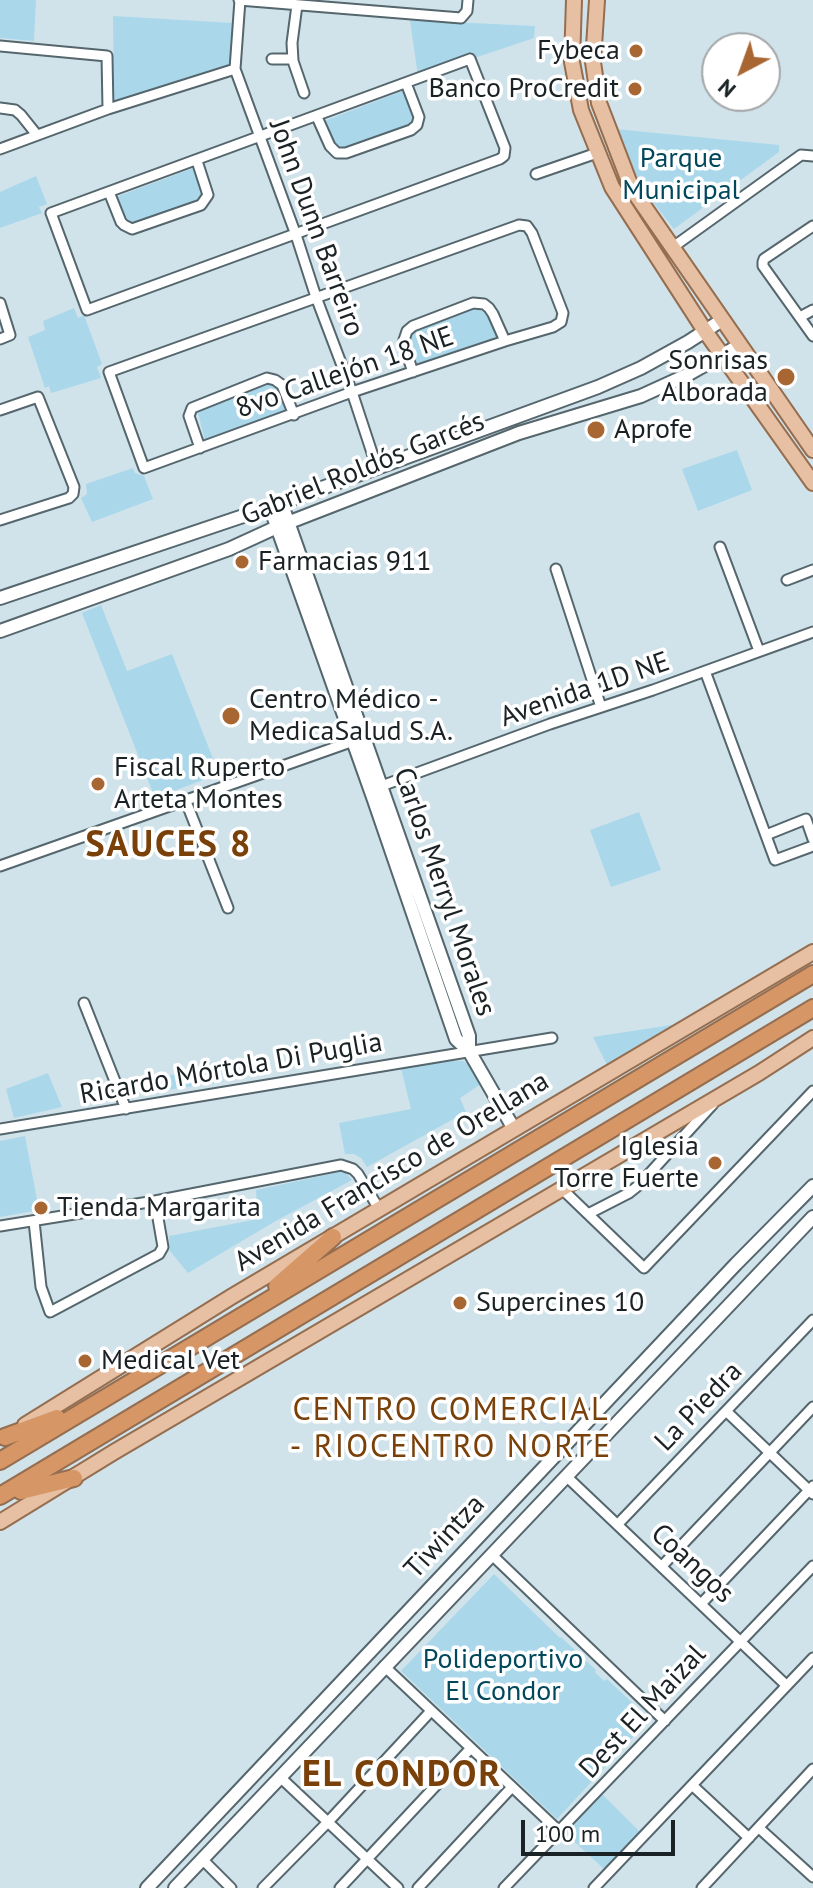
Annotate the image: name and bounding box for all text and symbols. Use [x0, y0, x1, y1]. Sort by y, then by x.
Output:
north arrow [701, 32, 781, 112]
place label: Fybeca [537, 34, 620, 68]
marker: Fybeca [627, 42, 645, 60]
place label: Banco ProCredit [428, 72, 619, 106]
text: N [712, 73, 741, 104]
marker: Banco ProCredit [626, 80, 644, 98]
street label: John Dunn Barreiro [261, 115, 371, 341]
park label: Parque Municipal [622, 142, 740, 208]
street label: 8vo Callejón 18 NE [232, 320, 458, 426]
place label: Sonrisas Alborada [661, 344, 768, 410]
marker: Sonrisas Alborada [775, 366, 797, 388]
street label: Gabriel Roldós Garcés [236, 405, 490, 533]
place label: Aprofe [614, 413, 693, 447]
marker: Aprofe [585, 419, 607, 441]
place label: Farmacias 911 [258, 545, 432, 579]
marker: Farmacias 911 [233, 553, 251, 571]
street label: Avenida 1D NE [496, 645, 674, 735]
place label: Centro Médico - MedicaSalud S.A. [249, 683, 453, 749]
marker: Centro Médico - MedicaSalud S.A. [220, 705, 242, 727]
place label: Fiscal Ruperto Arteta Montes [114, 751, 285, 817]
street label: Carlos Merryl Morales [386, 764, 502, 1020]
marker: Fiscal Ruperto Arteta Montes [89, 775, 107, 793]
district label: SAUCES 8 [86, 824, 252, 868]
street label: Ricardo Mórtola Di Puglia [77, 1026, 385, 1112]
street label: Avenida Francisco de Orellana [229, 1065, 555, 1279]
place label: Iglesia Torre Fuerte [554, 1130, 699, 1196]
marker: Iglesia Torre Fuerte [706, 1154, 724, 1172]
place label: Tienda Margarita [57, 1191, 261, 1225]
marker: Tienda Margarita [32, 1199, 50, 1217]
place label: Supercines 10 [476, 1286, 644, 1320]
marker: Supercines 10 [451, 1294, 469, 1312]
place label: Medical Vet [101, 1344, 240, 1378]
marker: Medical Vet [76, 1352, 94, 1370]
street label: La Piedra [648, 1355, 750, 1459]
district label: CENTRO COMERCIAL - RIOCENTRO NORTE [290, 1392, 612, 1467]
street label: Tiwintza [398, 1488, 492, 1586]
street label: Coangos [644, 1517, 740, 1611]
street label: Dest El Maizal [573, 1638, 713, 1786]
park label: Polideportivo El Condor [423, 1643, 583, 1709]
district label: EL CONDOR [302, 1754, 502, 1798]
scale bar [525, 1804, 679, 1854]
text: 100 m [535, 1818, 600, 1849]

